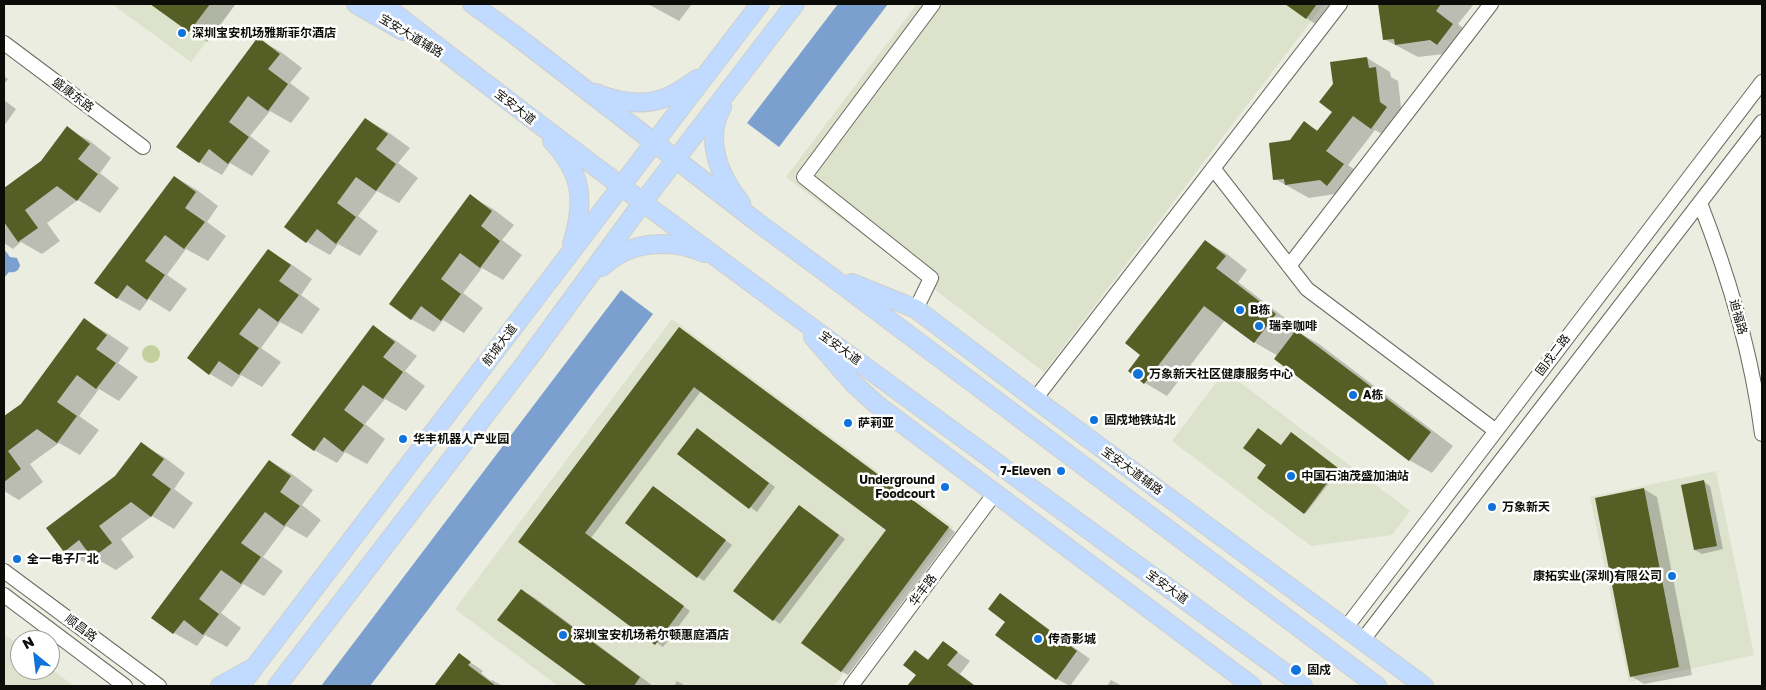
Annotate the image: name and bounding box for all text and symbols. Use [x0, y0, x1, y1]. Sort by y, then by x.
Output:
street label: 宝安大道辅路 [376, 11, 446, 61]
place label: 深圳宝安机场雅斯菲尔酒店 [192, 26, 336, 40]
marker: 深圳宝安机场雅斯菲尔酒店 [176, 27, 188, 39]
street label: 盛康东路 [49, 75, 97, 115]
street label: 宝安大道 [492, 87, 538, 127]
street label: 迪福路 [1726, 298, 1750, 336]
place label: B栋 [1250, 303, 1270, 317]
marker: B栋 [1234, 304, 1246, 316]
place label: 瑞幸咖啡 [1269, 319, 1317, 333]
marker: 瑞幸咖啡 [1253, 320, 1265, 332]
street label: 航城大道 [480, 321, 520, 369]
street label: 宝安大道 [816, 328, 864, 368]
street label: 固戍二路 [1533, 331, 1573, 379]
marker: 万象新天社区健康服务中心 [1131, 367, 1145, 381]
place label: 万象新天社区健康服务中心 [1149, 367, 1293, 381]
place label: A栋 [1363, 388, 1384, 402]
marker: A栋 [1347, 389, 1359, 401]
place label: 固戍地铁站北 [1104, 413, 1176, 427]
marker: 固戍地铁站北 [1088, 414, 1100, 426]
place label: 萨莉亚 [858, 416, 894, 430]
marker: 萨莉亚 [842, 417, 854, 429]
place label: 华丰机器人产业园 [413, 432, 509, 446]
marker: 华丰机器人产业园 [397, 433, 409, 445]
street label: 宝安大道辅路 [1099, 444, 1165, 498]
place label: 7-Eleven [1000, 464, 1051, 478]
marker: 7-Eleven [1055, 465, 1067, 477]
place label: 中国石油茂盛加油站 [1301, 469, 1409, 483]
marker: 中国石油茂盛加油站 [1285, 470, 1297, 482]
place label: Underground Foodcourt [859, 473, 935, 501]
marker: Underground Foodcourt [939, 481, 951, 493]
place label: 万象新天 [1502, 500, 1550, 514]
marker: 万象新天 [1486, 501, 1498, 513]
place label: 全一电子厂北 [27, 552, 99, 566]
marker: 全一电子厂北 [11, 553, 23, 565]
street label: 宝安大道 [1143, 567, 1191, 607]
place label: 康拓实业(深圳)有限公司 [1533, 569, 1662, 583]
marker: 康拓实业(深圳)有限公司 [1666, 570, 1678, 582]
street label: 华丰路 [906, 571, 940, 609]
street label: 顺昌路 [62, 611, 100, 645]
place label: 深圳宝安机场希尔顿惠庭酒店 [573, 628, 729, 642]
marker: 深圳宝安机场希尔顿惠庭酒店 [557, 629, 569, 641]
north arrow [10, 630, 60, 680]
text: N [19, 632, 37, 652]
place label: 传奇影城 [1048, 632, 1096, 646]
marker: 传奇影城 [1032, 633, 1044, 645]
marker: 固戍 [1289, 663, 1303, 677]
place label: 固戍 [1307, 663, 1331, 677]

